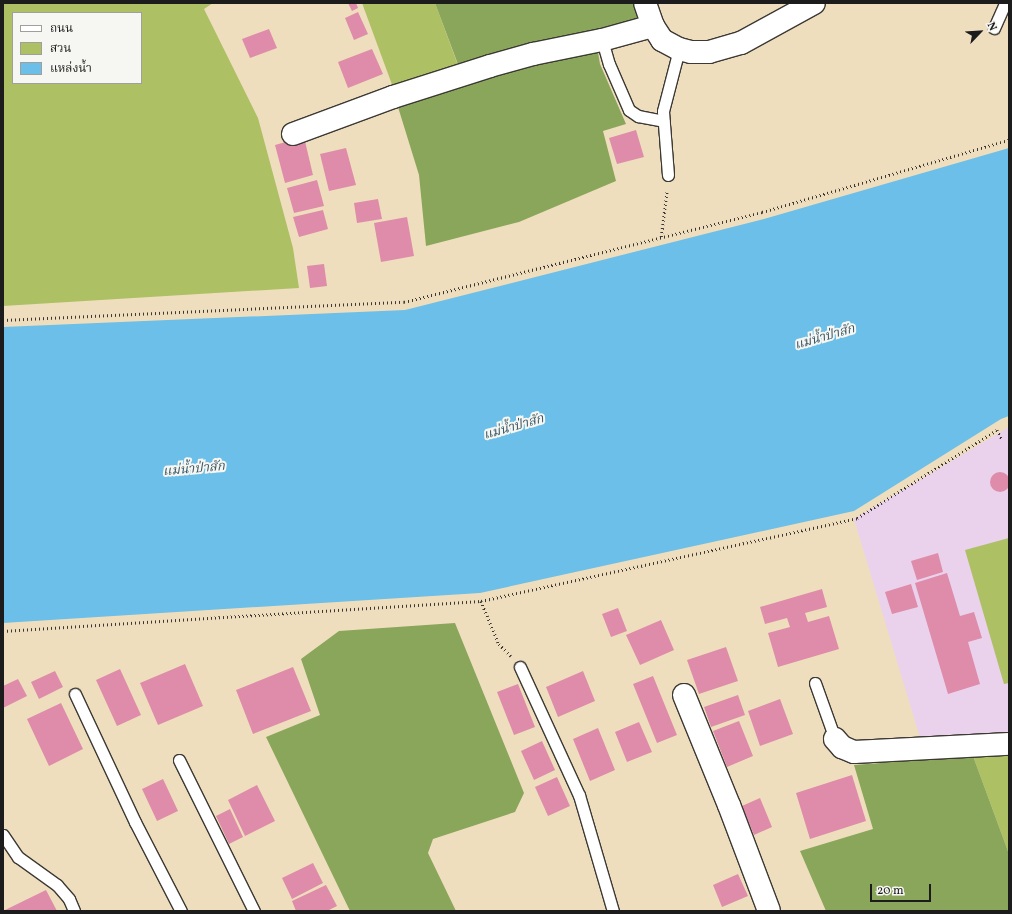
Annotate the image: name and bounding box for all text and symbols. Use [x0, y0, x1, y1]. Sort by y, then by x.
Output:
legend [12, 12, 142, 84]
north arrow [960, 12, 1000, 52]
text: N [983, 20, 1000, 34]
text: ถนน [50, 21, 73, 37]
text: สวน [50, 41, 71, 57]
text: แหล่งน้ำ [50, 61, 92, 77]
water label: แม่น้ำป่าสัก [793, 322, 857, 354]
water label: แม่น้ำป่าสัก [482, 412, 546, 444]
water label: แม่น้ำป่าสัก [162, 460, 226, 480]
scale bar [872, 876, 933, 902]
text: 20 m [877, 883, 904, 899]

